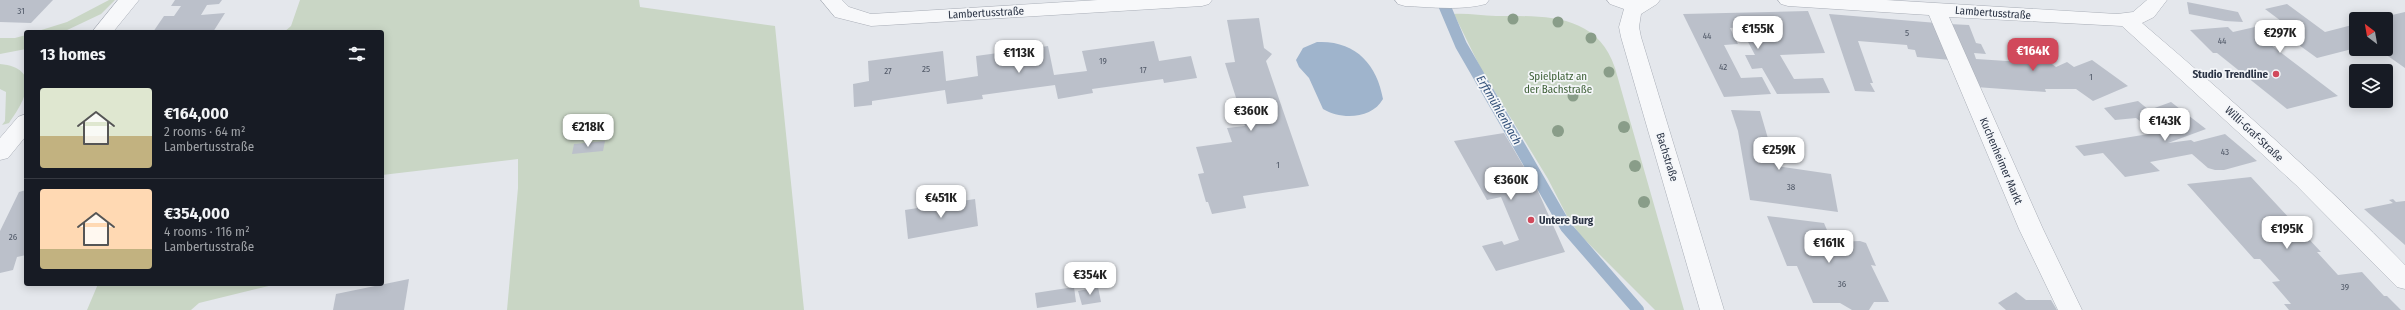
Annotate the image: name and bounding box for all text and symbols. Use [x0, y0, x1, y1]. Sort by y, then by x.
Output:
street label: Lambertusstraße [1955, 4, 2031, 22]
street label: Lambertusstraße [948, 5, 1024, 21]
house number: 31 [17, 6, 25, 16]
north arrow [2349, 12, 2393, 56]
map controls [2349, 12, 2393, 108]
pin: €155K [1730, 16, 1786, 50]
pin: €297K [2252, 20, 2308, 54]
text: €155K [1742, 21, 1774, 36]
text: €297K [2264, 25, 2296, 40]
house number: 5 [1905, 28, 1909, 38]
house number: 44 [1703, 31, 1712, 41]
house number: 44 [2218, 36, 2227, 46]
pin: €164K [2005, 38, 2061, 72]
pin: €113K [991, 40, 1047, 74]
icon: filters [346, 43, 368, 65]
text: €164K [2016, 43, 2050, 58]
text: 13 homes [40, 44, 106, 65]
text: €113K [1003, 45, 1035, 60]
house number: 19 [1099, 56, 1107, 66]
house number: 42 [1719, 62, 1727, 72]
house number: 25 [922, 64, 930, 74]
button: layers [2349, 64, 2393, 108]
house number: 17 [1139, 65, 1147, 75]
house number: 27 [884, 66, 892, 76]
place label: Studio Trendline [2192, 68, 2268, 81]
marker: Studio Trendline [2271, 69, 2281, 79]
park label: Spielplatz an der Bachstraße [1524, 70, 1592, 96]
house number: 1 [2089, 72, 2093, 82]
water label: Erftmühlenbach [1473, 73, 1525, 147]
pin: €360K [1223, 98, 1279, 132]
text: €164,000 [164, 103, 229, 124]
text: €360K [1234, 103, 1268, 118]
icon: home [72, 104, 120, 152]
street label: Willi-Graf-Straße [2222, 104, 2286, 164]
pin: €143K [2137, 108, 2193, 142]
text: €143K [2149, 113, 2181, 128]
pin: €218K [560, 114, 616, 148]
street label: Kuchenheimer Markt [1977, 116, 2025, 207]
text: €218K [572, 119, 604, 134]
text: 2 rooms · 64 m² [164, 124, 245, 139]
street label: Bachstraße [1653, 131, 1681, 183]
pin: €259K [1751, 137, 1807, 171]
text: Lambertusstraße [164, 139, 254, 154]
text: €259K [1762, 142, 1796, 157]
house number: 43 [2221, 147, 2229, 157]
house number: 1 [1276, 160, 1280, 170]
pin: €360K [1483, 167, 1539, 201]
text: €360K [1494, 172, 1528, 187]
house number: 38 [1787, 182, 1796, 192]
pin: €451K [913, 185, 969, 219]
text: €451K [925, 190, 957, 205]
text: €354,000 [164, 203, 230, 224]
icon: home [72, 205, 120, 253]
place label: Untere Burg [1539, 214, 1594, 227]
marker: Untere Burg [1526, 215, 1536, 225]
pin: €195K [2259, 216, 2315, 250]
text: €195K [2271, 221, 2303, 236]
text: 4 rooms · 116 m² [164, 224, 250, 239]
pin: €161K [1801, 230, 1857, 264]
house number: 26 [9, 232, 18, 242]
text: €161K [1813, 235, 1845, 250]
text: Lambertusstraße [164, 239, 254, 254]
pin: €354K [1062, 262, 1118, 296]
text: €354K [1073, 267, 1107, 282]
house number: 36 [1838, 279, 1847, 289]
house number: 39 [2341, 282, 2349, 292]

